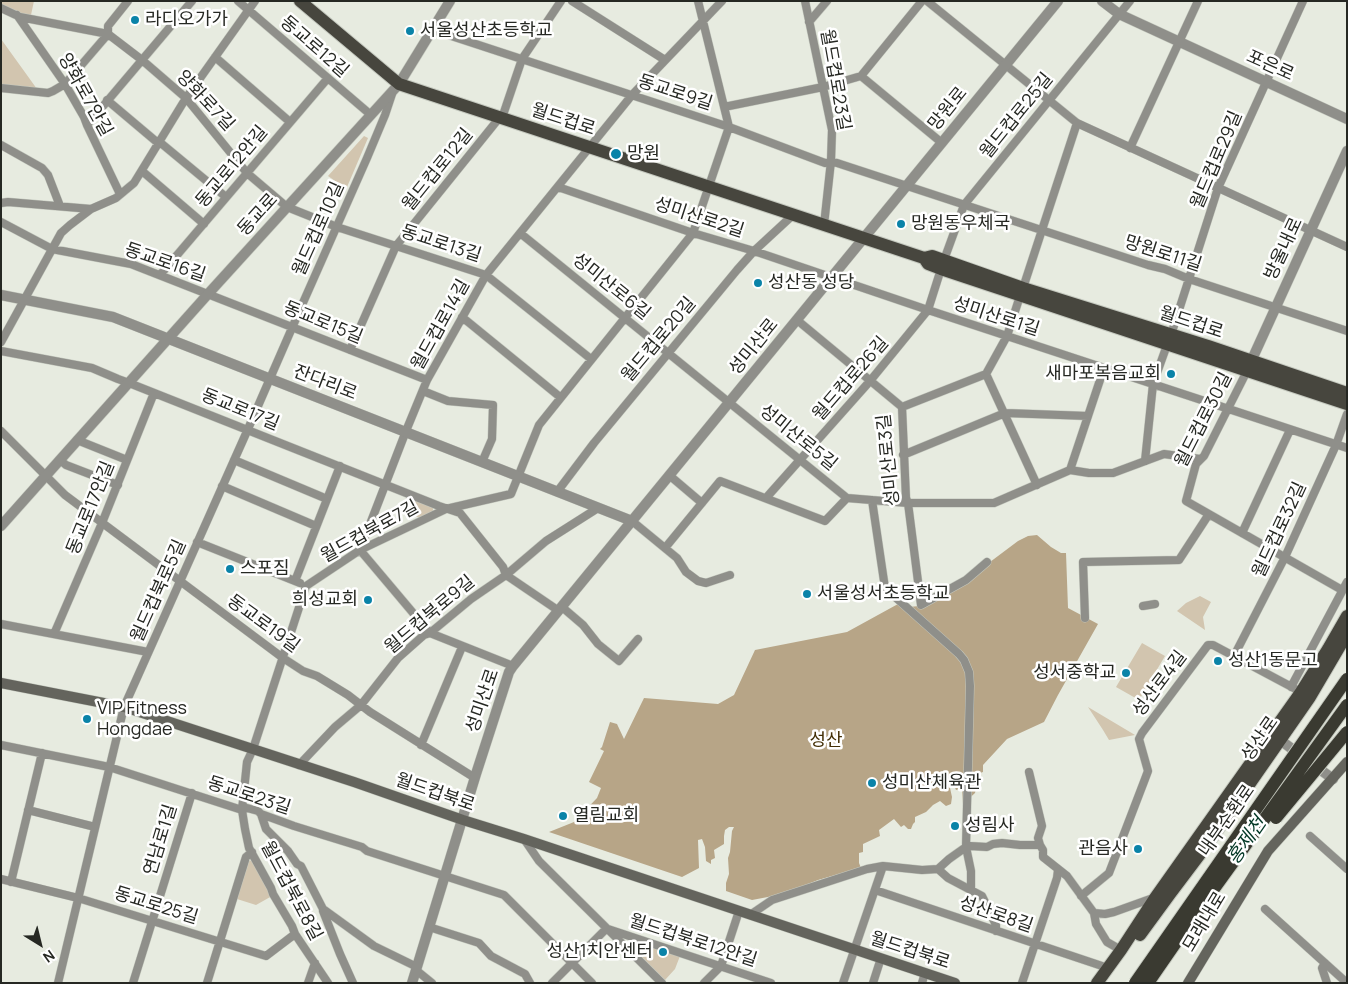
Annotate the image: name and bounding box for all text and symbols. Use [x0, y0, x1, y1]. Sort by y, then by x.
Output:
place label: 라디오가가 [145, 9, 228, 31]
street label: 동교로12길 [275, 11, 353, 83]
marker: 라디오가가 [129, 14, 141, 26]
place label: 서울성산초등학교 [420, 20, 552, 42]
marker: 서울성산초등학교 [404, 25, 416, 37]
street label: 월드컵로23길 [815, 27, 855, 133]
street label: 포은로 [1243, 46, 1297, 86]
street label: 양화로7안길 [53, 50, 117, 140]
street label: 양화로7길 [171, 66, 239, 136]
street label: 월드컵로25길 [976, 69, 1058, 163]
street label: 동교로9길 [635, 71, 715, 115]
street label: 망원로 [924, 83, 972, 135]
street label: 월드컵로 [528, 99, 598, 141]
street label: 월드컵로29길 [1187, 108, 1247, 212]
street label: 동교로12안길 [192, 122, 272, 212]
street label: 월드컵로12길 [398, 124, 478, 216]
place label: 망원 [627, 143, 660, 165]
marker: 망원 [609, 147, 623, 161]
street label: 월드컵로10길 [289, 179, 349, 279]
street label: 동교로 [233, 189, 283, 241]
street label: 성미산로2길 [651, 193, 747, 243]
place label: 망원동우체국 [911, 213, 1010, 235]
street label: 방울내로 [1260, 214, 1308, 284]
marker: 망원동우체국 [895, 218, 907, 230]
street label: 동교로13길 [398, 221, 484, 267]
street label: 망원로11길 [1121, 231, 1205, 277]
street label: 동교로16길 [122, 239, 208, 287]
street label: 성미산로6길 [568, 249, 654, 325]
place label: 성산동 성당 [768, 272, 854, 294]
street label: 월드컵로14길 [407, 276, 475, 374]
marker: 성산동 성당 [752, 277, 764, 289]
street label: 월드컵로20길 [617, 293, 701, 387]
street label: 성미산로1길 [950, 293, 1042, 341]
street label: 동교로15길 [280, 297, 366, 349]
street label: 월드컵로 [1156, 302, 1226, 344]
street label: 성미산로 [725, 314, 783, 380]
street label: 월드컵로26길 [809, 333, 893, 425]
street label: 잔다리로 [290, 361, 360, 405]
place label: 새마포복음교회 [1045, 363, 1161, 385]
marker: 새마포복음교회 [1165, 368, 1177, 380]
street label: 월드컵로30길 [1171, 369, 1237, 471]
street label: 동교로17길 [198, 385, 282, 435]
street label: 성미산로5길 [755, 400, 841, 476]
street label: 성미산로3길 [873, 413, 905, 507]
street label: 동교로17안길 [62, 458, 120, 558]
street label: 월드컵로32길 [1248, 479, 1312, 581]
street label: 월드컵북로7길 [317, 496, 423, 568]
street label: 월드컵북로5길 [127, 536, 191, 646]
place label: 스포짐 [240, 558, 290, 580]
marker: 스포짐 [224, 563, 236, 575]
street label: 월드컵북로9길 [381, 571, 479, 659]
place label: 서울성서초등학교 [817, 583, 949, 605]
marker: 서울성서초등학교 [801, 588, 813, 600]
place label: 희성교회 [292, 589, 358, 611]
street label: 동교로19길 [222, 590, 304, 658]
marker: 희성교회 [362, 594, 374, 606]
street label: 성산로4길 [1128, 647, 1192, 721]
place label: 성산1동문고 [1228, 650, 1318, 672]
marker: 성산1동문고 [1212, 655, 1224, 667]
place label: 성서중학교 [1033, 662, 1116, 684]
street label: 성미산로 [462, 666, 504, 736]
marker: 성서중학교 [1120, 667, 1132, 679]
place label: VIP Fitness Hongdae [97, 698, 187, 741]
street label: 성산로 [1237, 712, 1283, 766]
marker: VIP Fitness Hongdae [81, 713, 93, 725]
park label: 성산 [809, 730, 843, 752]
street label: 월드컵북로 [392, 769, 478, 817]
street label: 동교로23길 [205, 772, 293, 820]
place label: 성미산체육관 [882, 772, 981, 794]
marker: 성미산체육관 [866, 777, 878, 789]
street label: 내부순환로 [1194, 781, 1260, 861]
street label: 연남로1길 [140, 802, 182, 878]
place label: 열림교회 [573, 805, 639, 827]
marker: 열림교회 [557, 810, 569, 822]
water label: 홍제천 [1223, 813, 1271, 869]
place label: 성림사 [965, 815, 1015, 837]
marker: 성림사 [949, 820, 961, 832]
street label: 월드컵북로8길 [256, 837, 326, 945]
place label: 관음사 [1078, 838, 1128, 860]
marker: 관음사 [1132, 843, 1144, 855]
street label: 동교로25길 [111, 883, 201, 929]
street label: 모래내로 [1179, 888, 1231, 956]
street label: 성산로8길 [956, 892, 1036, 938]
street label: 월드컵북로12안길 [626, 910, 760, 972]
north arrow [15, 919, 65, 969]
street label: 월드컵북로 [867, 928, 953, 974]
place label: 성산1치안센터 [547, 941, 653, 963]
text: N [39, 946, 59, 967]
marker: 성산1치안센터 [657, 946, 669, 958]

